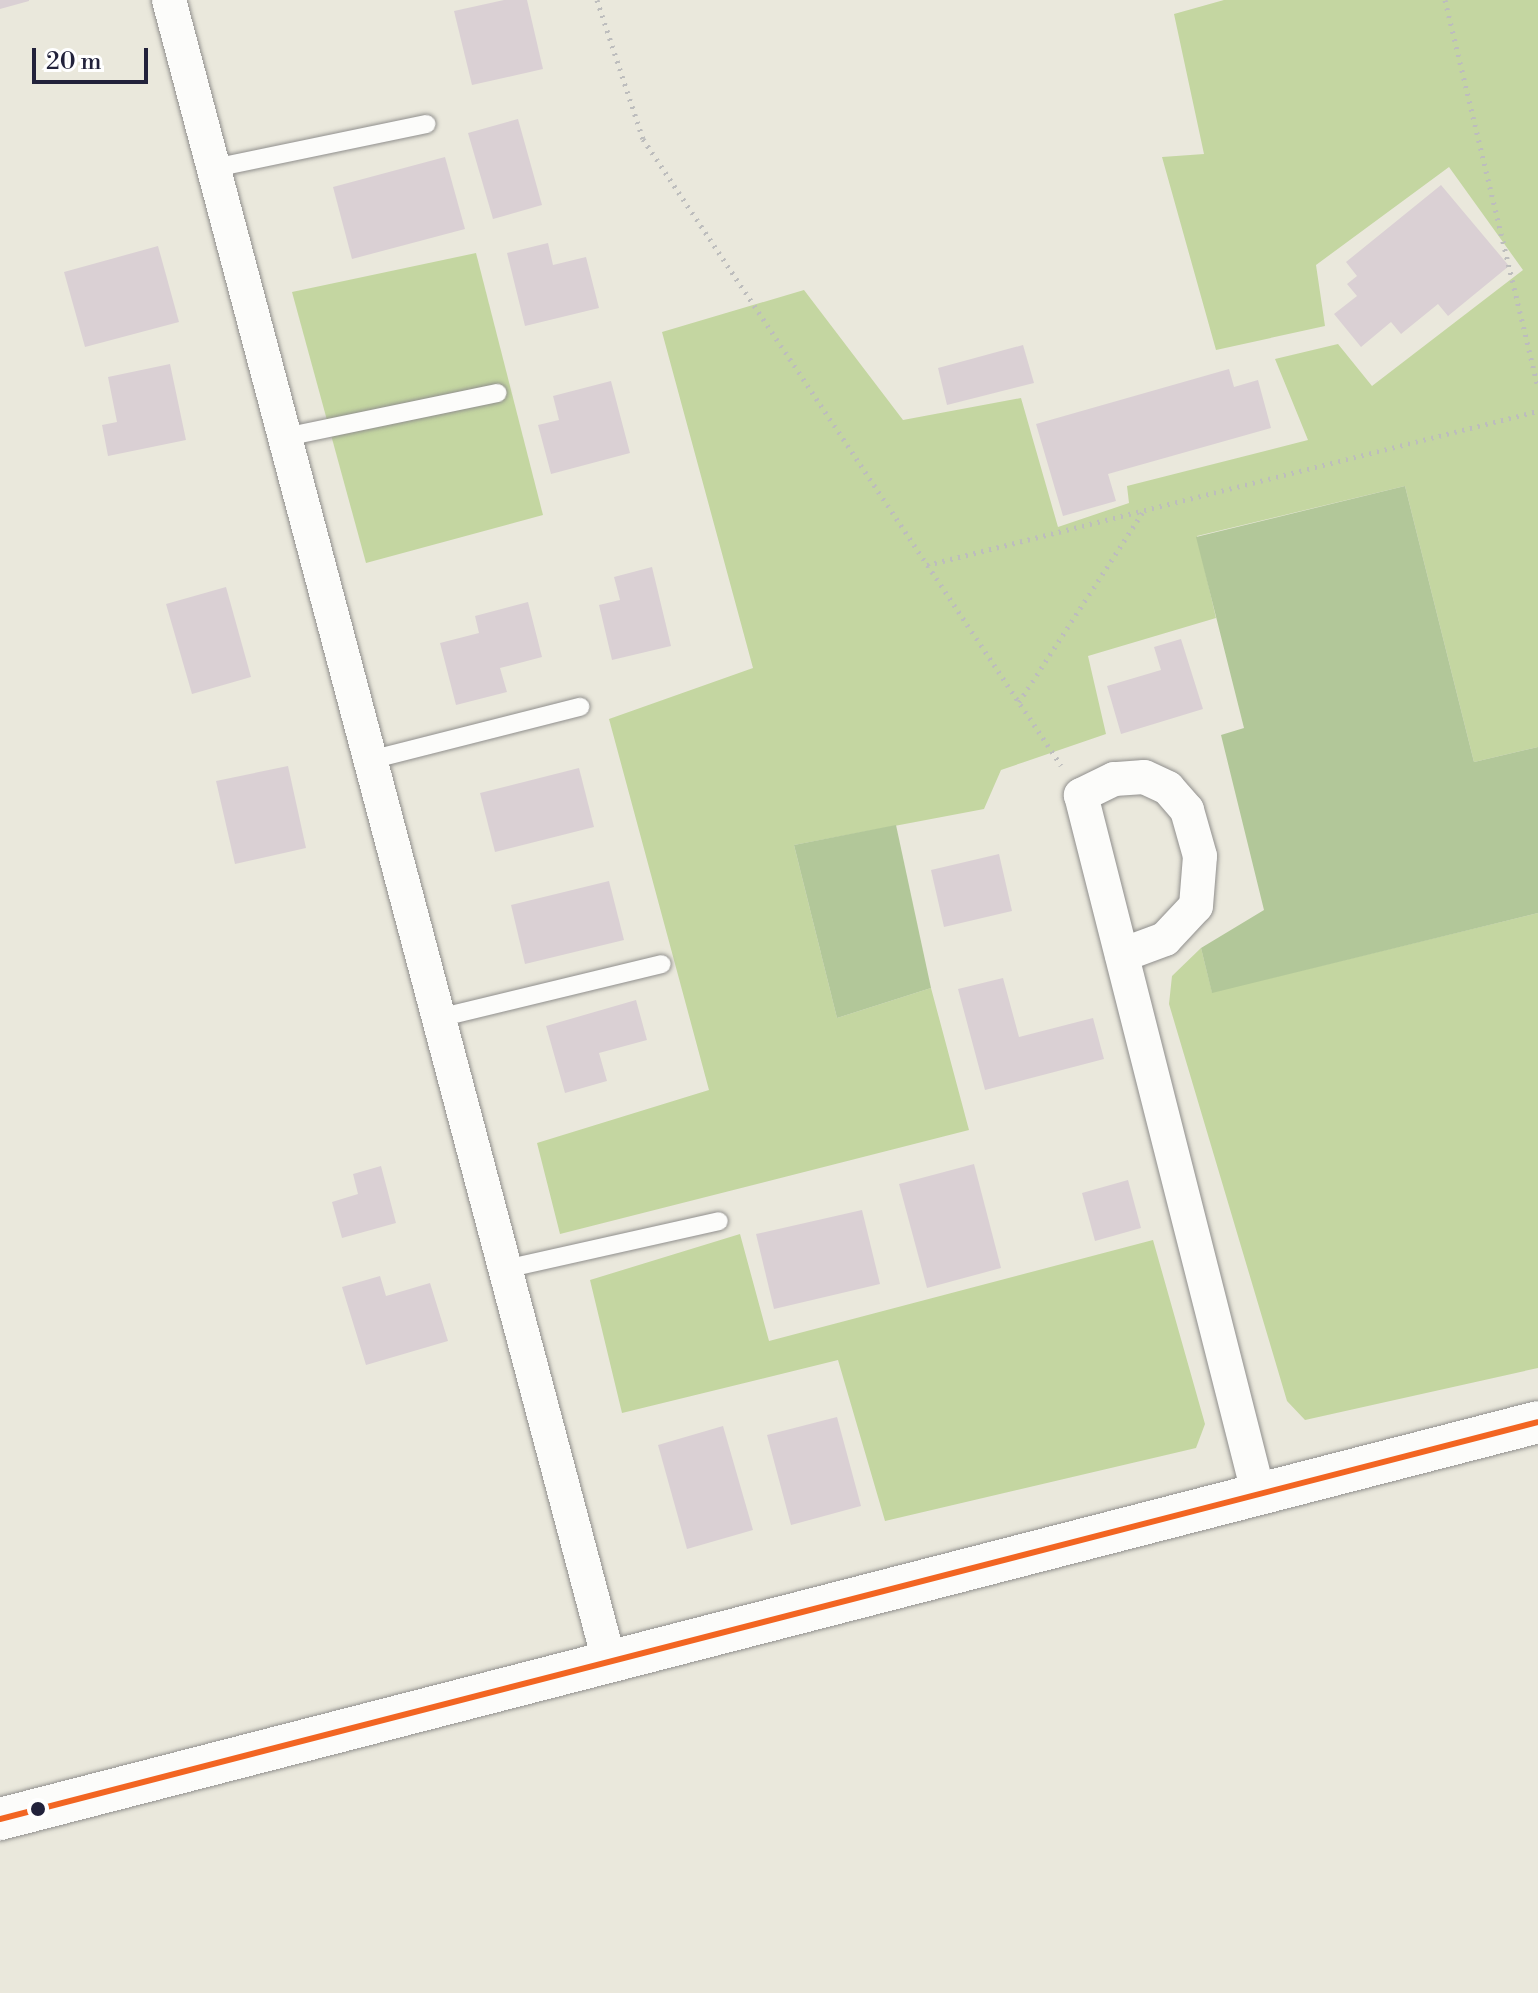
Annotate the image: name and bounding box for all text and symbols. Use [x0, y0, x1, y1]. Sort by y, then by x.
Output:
scale bar [36, 32, 152, 82]
text: 20 m [46, 47, 102, 77]
unlabelled marker [30, 1801, 46, 1817]

